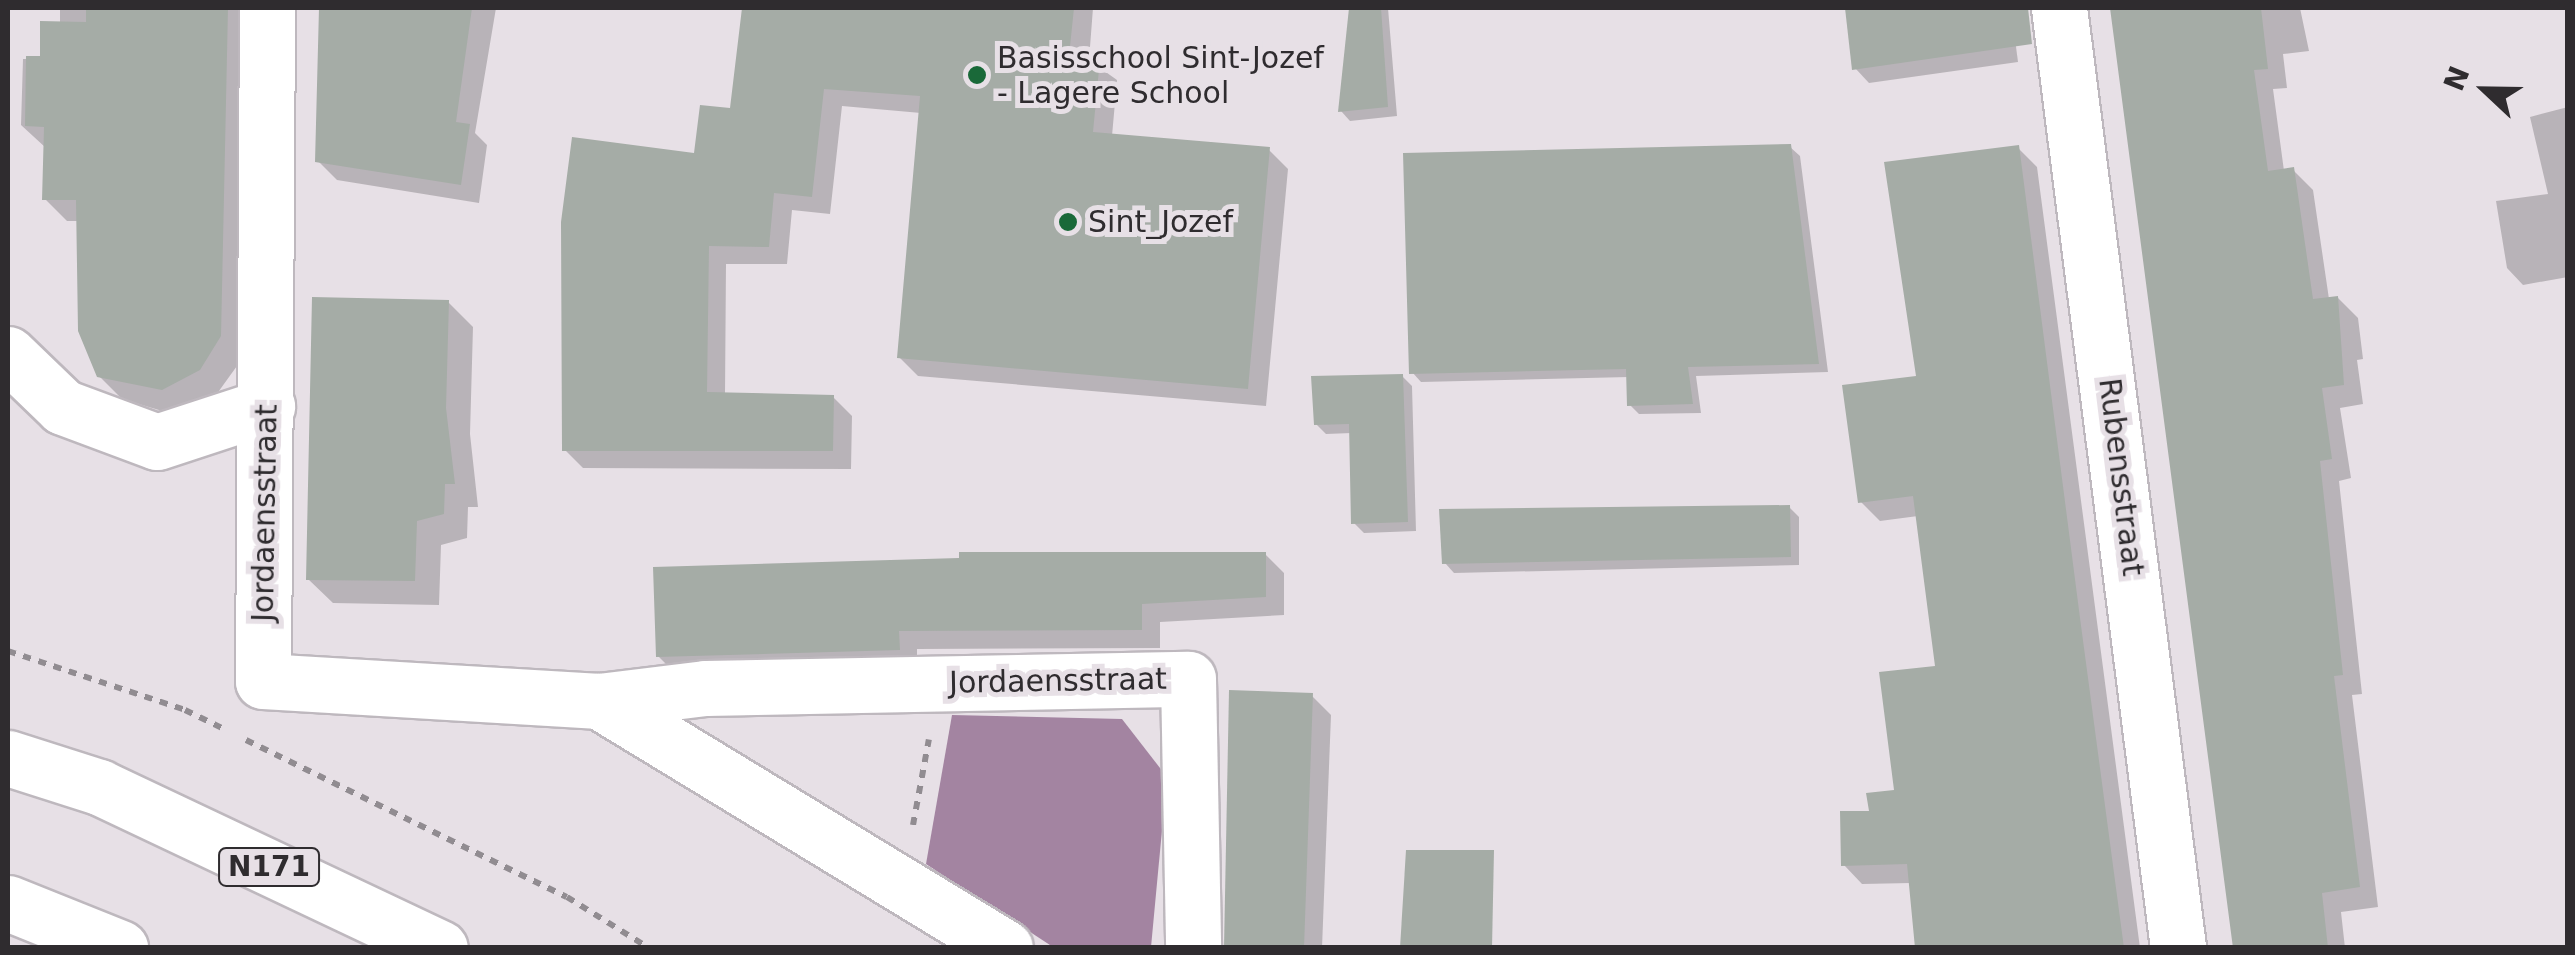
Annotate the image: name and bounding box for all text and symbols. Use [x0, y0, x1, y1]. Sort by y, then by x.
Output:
place label: Basisschool Sint-Jozef - Lagere School [997, 40, 1324, 110]
north arrow [2435, 40, 2535, 140]
text: N [2437, 62, 2476, 96]
marker: Basisschool Sint-Jozef - Lagere School [966, 64, 988, 86]
place label: Sint_Jozef [1088, 204, 1233, 240]
marker: Sint_Jozef [1057, 211, 1079, 233]
street label: Rubensstraat [2091, 376, 2151, 578]
street label: Jordaensstraat [245, 404, 285, 622]
street label: Jordaensstraat [949, 661, 1167, 701]
road number: N171 [216, 844, 322, 890]

